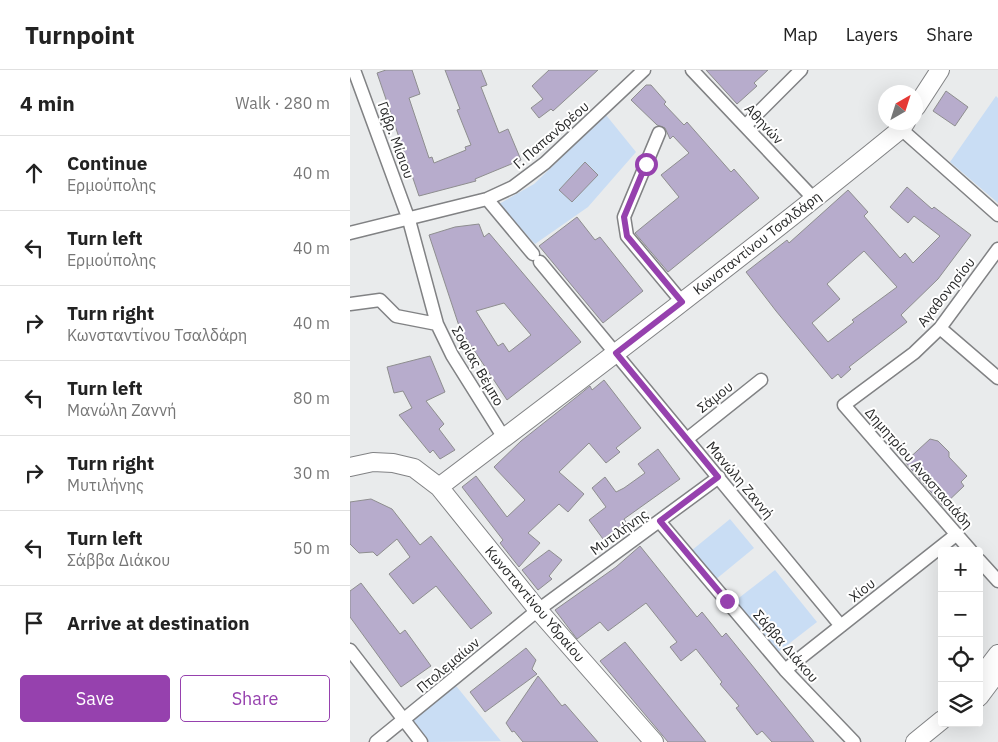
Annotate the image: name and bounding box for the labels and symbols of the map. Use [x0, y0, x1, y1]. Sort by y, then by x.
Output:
north arrow [878, 85, 923, 130]
street label: Γ. Παπανδρέου [509, 97, 593, 173]
street label: Γαβρ. Μίσιου [374, 99, 418, 181]
street label: Αθηνών [741, 100, 787, 148]
route start [635, 153, 658, 176]
street label: Κωνσταντίνου Τσαλδάρη [689, 187, 825, 299]
street label: Αγαθονησίου [913, 254, 979, 330]
street label: Σοφίας Βέμπο [448, 323, 508, 409]
street label: Σάμου [693, 377, 737, 417]
street label: Δημητρίου Αναστασιάδη [861, 403, 977, 533]
street label: Μανώλη Ζαννή [702, 438, 778, 522]
street label: Μυτιλήνης [587, 505, 652, 559]
street label: Κωνσταντίνου Υδραίου [481, 542, 589, 666]
street label: Χίου [845, 574, 879, 606]
route end [716, 590, 739, 613]
street label: Σάββα Διάκου [750, 606, 822, 686]
street label: Πτολεμαίων [413, 633, 483, 697]

